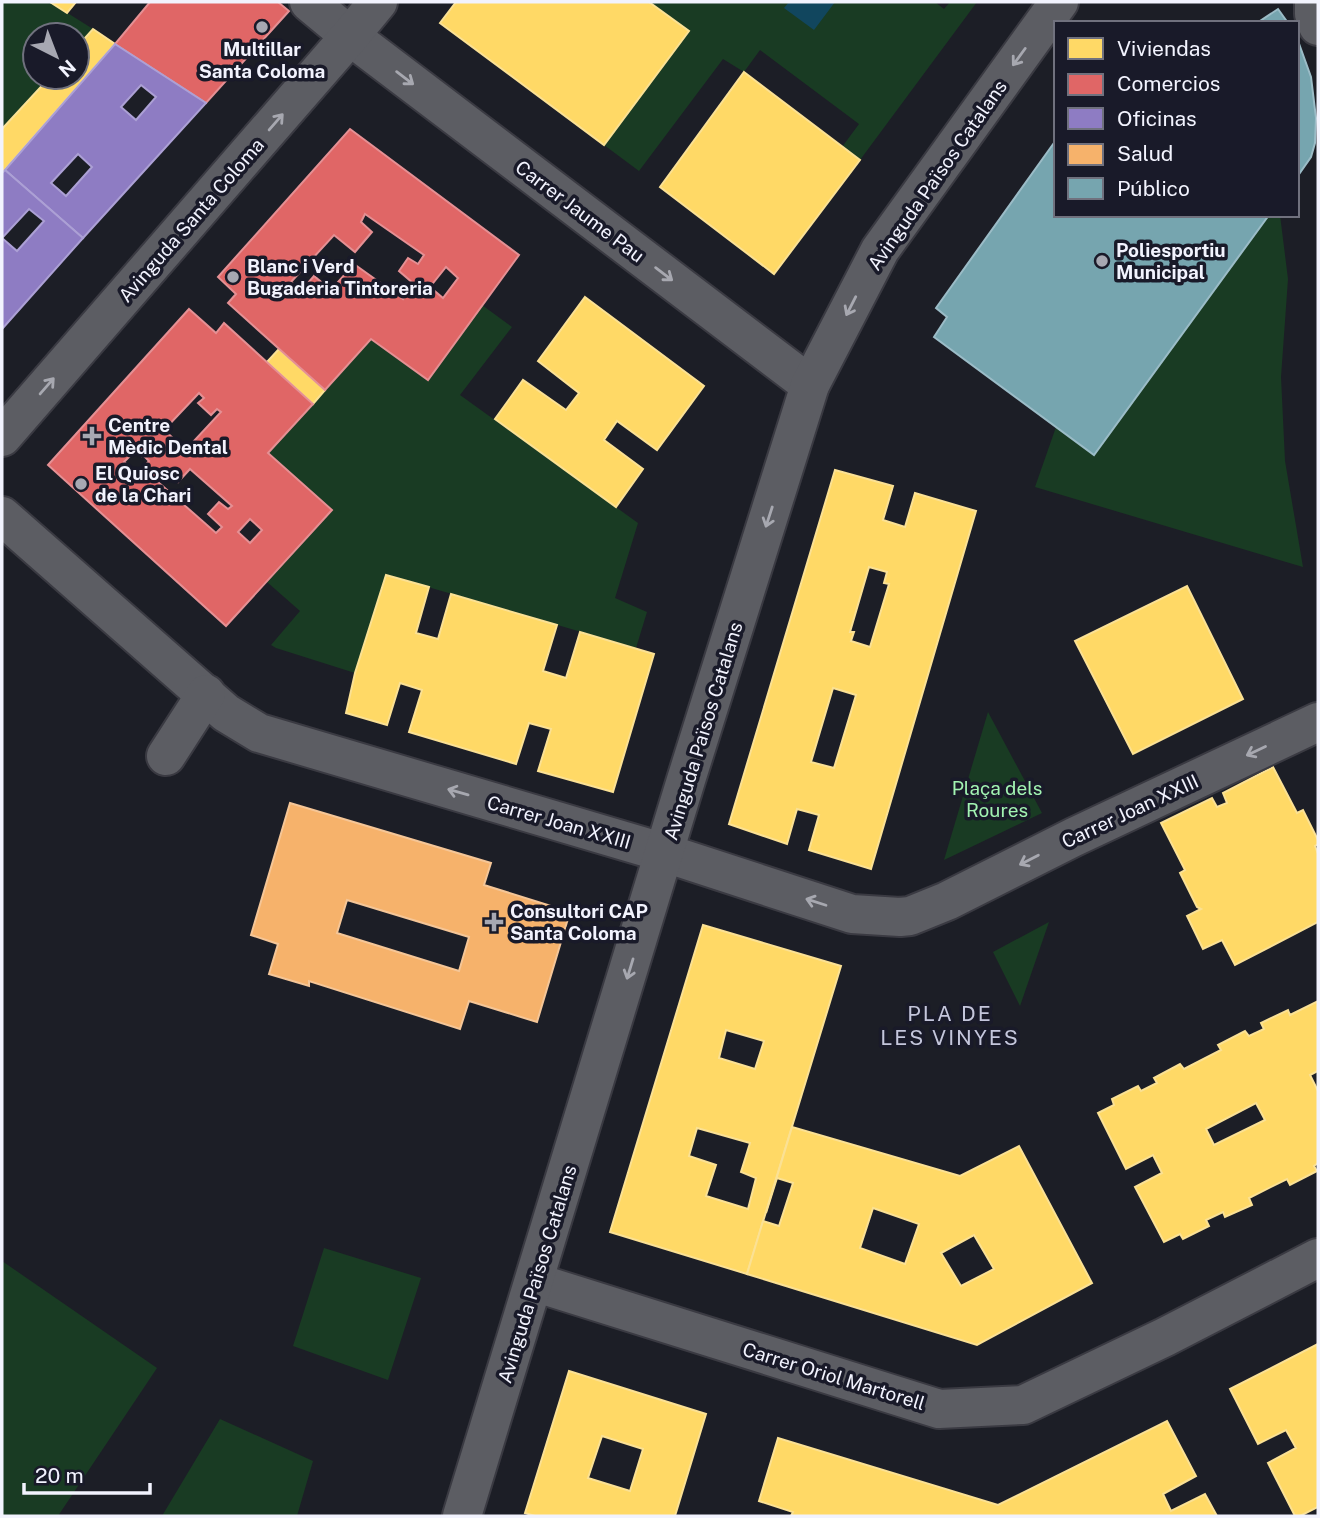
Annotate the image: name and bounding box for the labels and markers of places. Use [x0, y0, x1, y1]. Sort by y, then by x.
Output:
marker: Multillar Santa Coloma [254, 19, 270, 35]
place label: Multillar Santa Coloma [199, 38, 325, 82]
place label: Poliesportiu Municipal [1116, 239, 1226, 283]
marker: Poliesportiu Municipal [1094, 253, 1110, 269]
place label: Blanc i Verd Bugaderia Tintoreria [247, 255, 433, 299]
marker: Blanc i Verd Bugaderia Tintoreria [225, 269, 241, 285]
place label: Centre Mèdic Dental [108, 414, 228, 458]
marker: Centre Mèdic Dental [82, 426, 102, 446]
place label: El Quiosc de la Chari [95, 462, 191, 506]
marker: El Quiosc de la Chari [73, 476, 89, 492]
place label: Consultori CAP Santa Coloma [510, 900, 648, 944]
marker: Consultori CAP Santa Coloma [484, 912, 504, 932]

